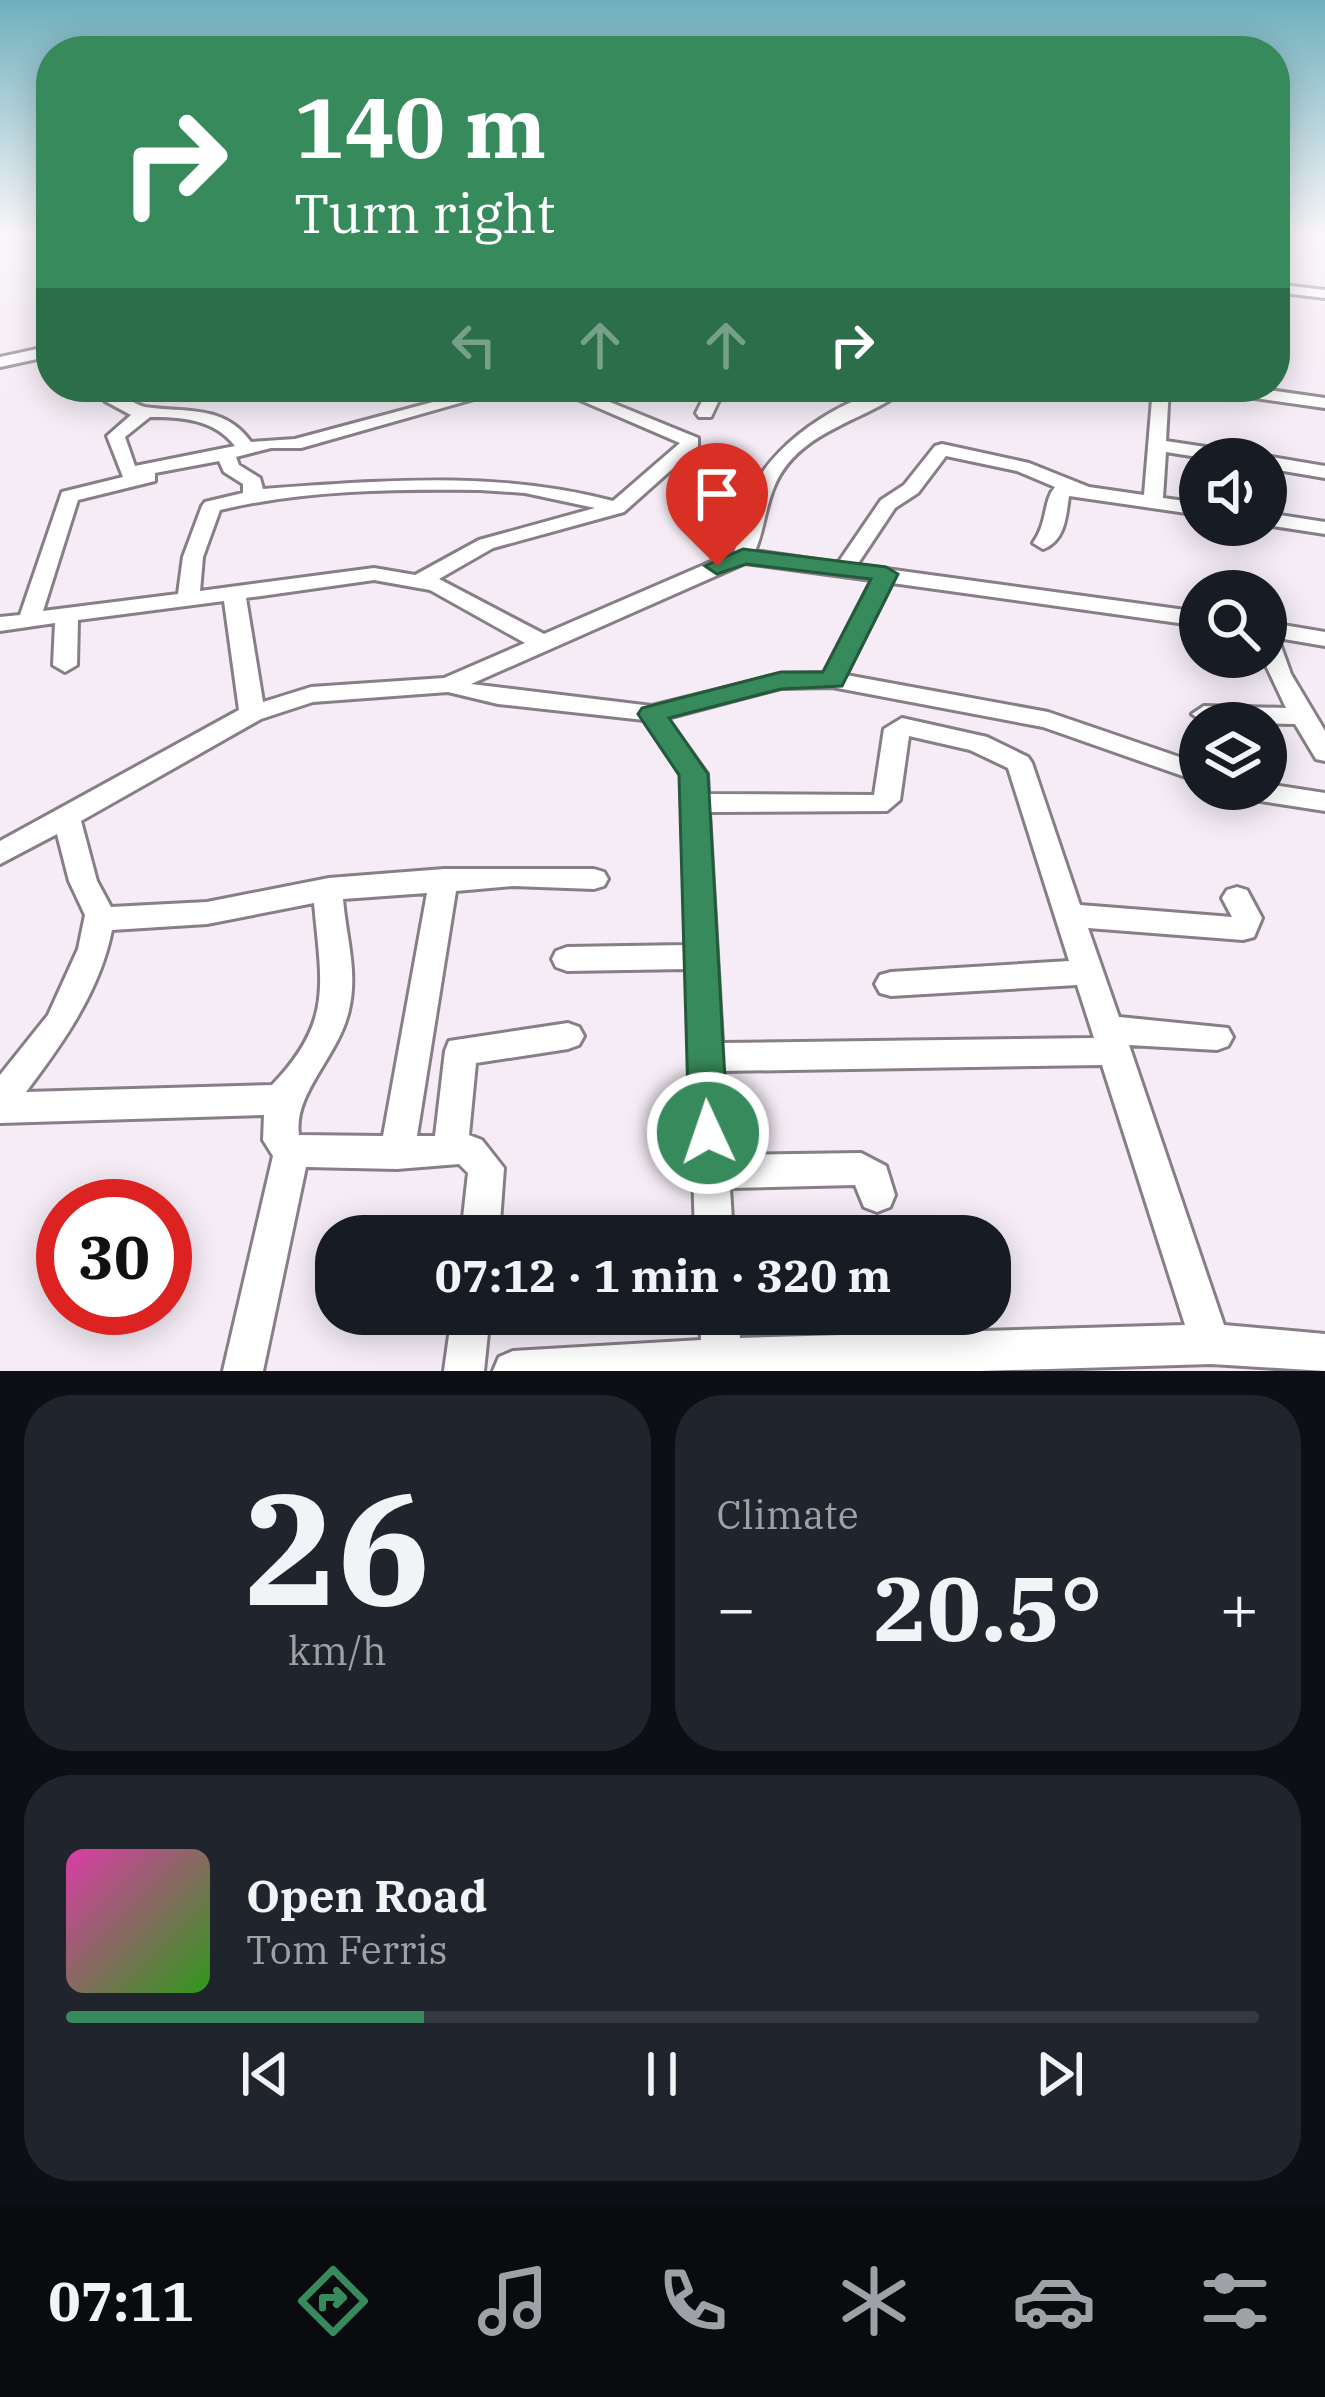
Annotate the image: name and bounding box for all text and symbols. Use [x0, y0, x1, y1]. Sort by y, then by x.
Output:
text: 140 m [294, 72, 546, 181]
icon: right [96, 84, 252, 240]
text: Turn right [294, 178, 556, 248]
icon: left [441, 312, 507, 378]
icon: ahead [567, 312, 633, 378]
icon: ahead [693, 312, 759, 378]
icon: right [819, 312, 885, 378]
map controls [1179, 438, 1287, 810]
button: sound [1179, 438, 1287, 546]
pin [666, 443, 768, 566]
icon: arrive [684, 461, 750, 527]
button: search [1179, 570, 1287, 678]
button: layers [1179, 702, 1287, 810]
position arrow [645, 1070, 771, 1196]
speed limit sign: 30 [36, 1179, 192, 1335]
text: 07:12 · 1 min · 320 m [435, 1246, 891, 1304]
text: 26 [244, 1445, 431, 1648]
text: Climate [717, 1489, 859, 1540]
text: 20.5° [873, 1549, 1103, 1666]
text: − [717, 1564, 756, 1650]
text: + [1219, 1564, 1259, 1650]
text: km/h [288, 1625, 387, 1676]
text: Open Road [246, 1866, 487, 1924]
text: Tom Ferris [246, 1924, 448, 1975]
icon: previous [232, 2041, 298, 2107]
icon: pause [629, 2041, 695, 2107]
icon: next [1027, 2041, 1093, 2107]
icon: directions [291, 2259, 375, 2343]
icon: music [471, 2259, 555, 2343]
icon: phone [651, 2259, 735, 2343]
icon: climate [832, 2259, 916, 2343]
icon: car [1012, 2259, 1096, 2343]
icon: filters [1193, 2259, 1277, 2343]
text: 07:11 [48, 2266, 194, 2336]

